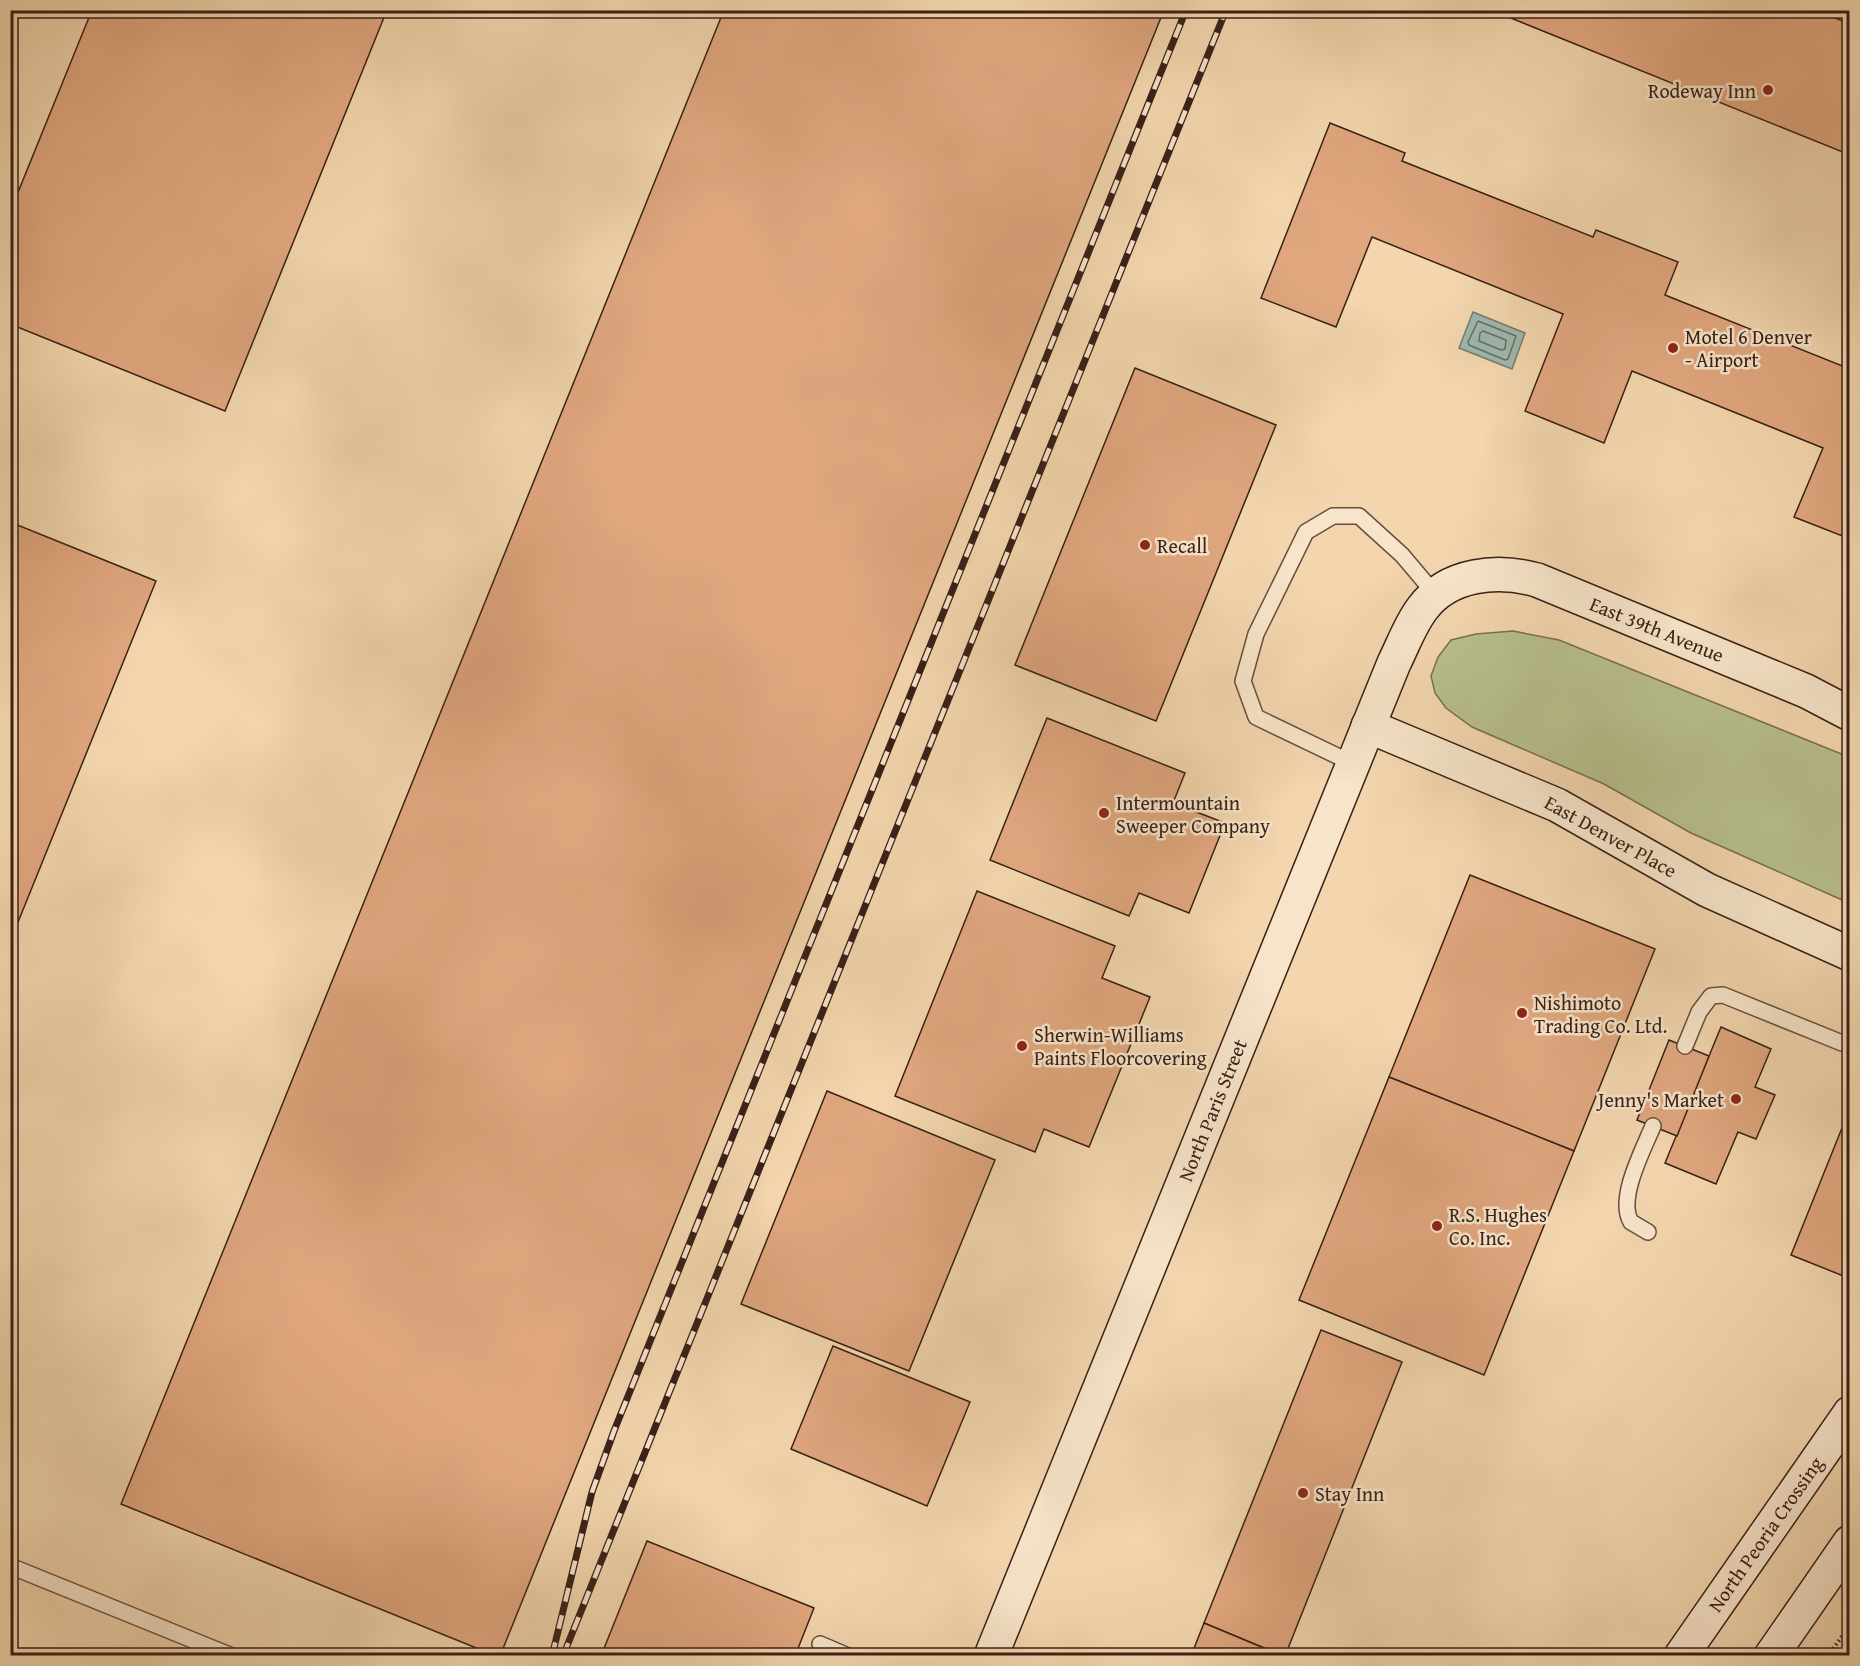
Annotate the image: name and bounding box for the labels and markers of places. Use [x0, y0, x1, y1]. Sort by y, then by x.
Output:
place label: Rodeway Inn [1648, 76, 1756, 105]
marker: Rodeway Inn [1761, 83, 1775, 97]
place label: Motel 6 Denver - Airport [1685, 322, 1812, 374]
marker: Motel 6 Denver - Airport [1666, 341, 1680, 355]
place label: Recall [1157, 531, 1208, 560]
marker: Recall [1138, 538, 1152, 552]
place label: Intermountain Sweeper Company [1116, 788, 1270, 840]
marker: Intermountain Sweeper Company [1097, 806, 1111, 820]
place label: Nishimoto Trading Co. Ltd. [1534, 988, 1667, 1040]
marker: Nishimoto Trading Co. Ltd. [1515, 1006, 1529, 1020]
place label: Sherwin-Williams Paints Floorcovering [1034, 1020, 1207, 1072]
marker: Sherwin-Williams Paints Floorcovering [1015, 1039, 1029, 1053]
place label: Jenny's Market [1595, 1085, 1724, 1114]
marker: Jenny's Market [1729, 1092, 1743, 1106]
place label: R.S. Hughes Co. Inc. [1449, 1200, 1547, 1252]
marker: R.S. Hughes Co. Inc. [1430, 1219, 1444, 1233]
place label: Stay Inn [1315, 1479, 1384, 1508]
marker: Stay Inn [1296, 1486, 1310, 1500]

